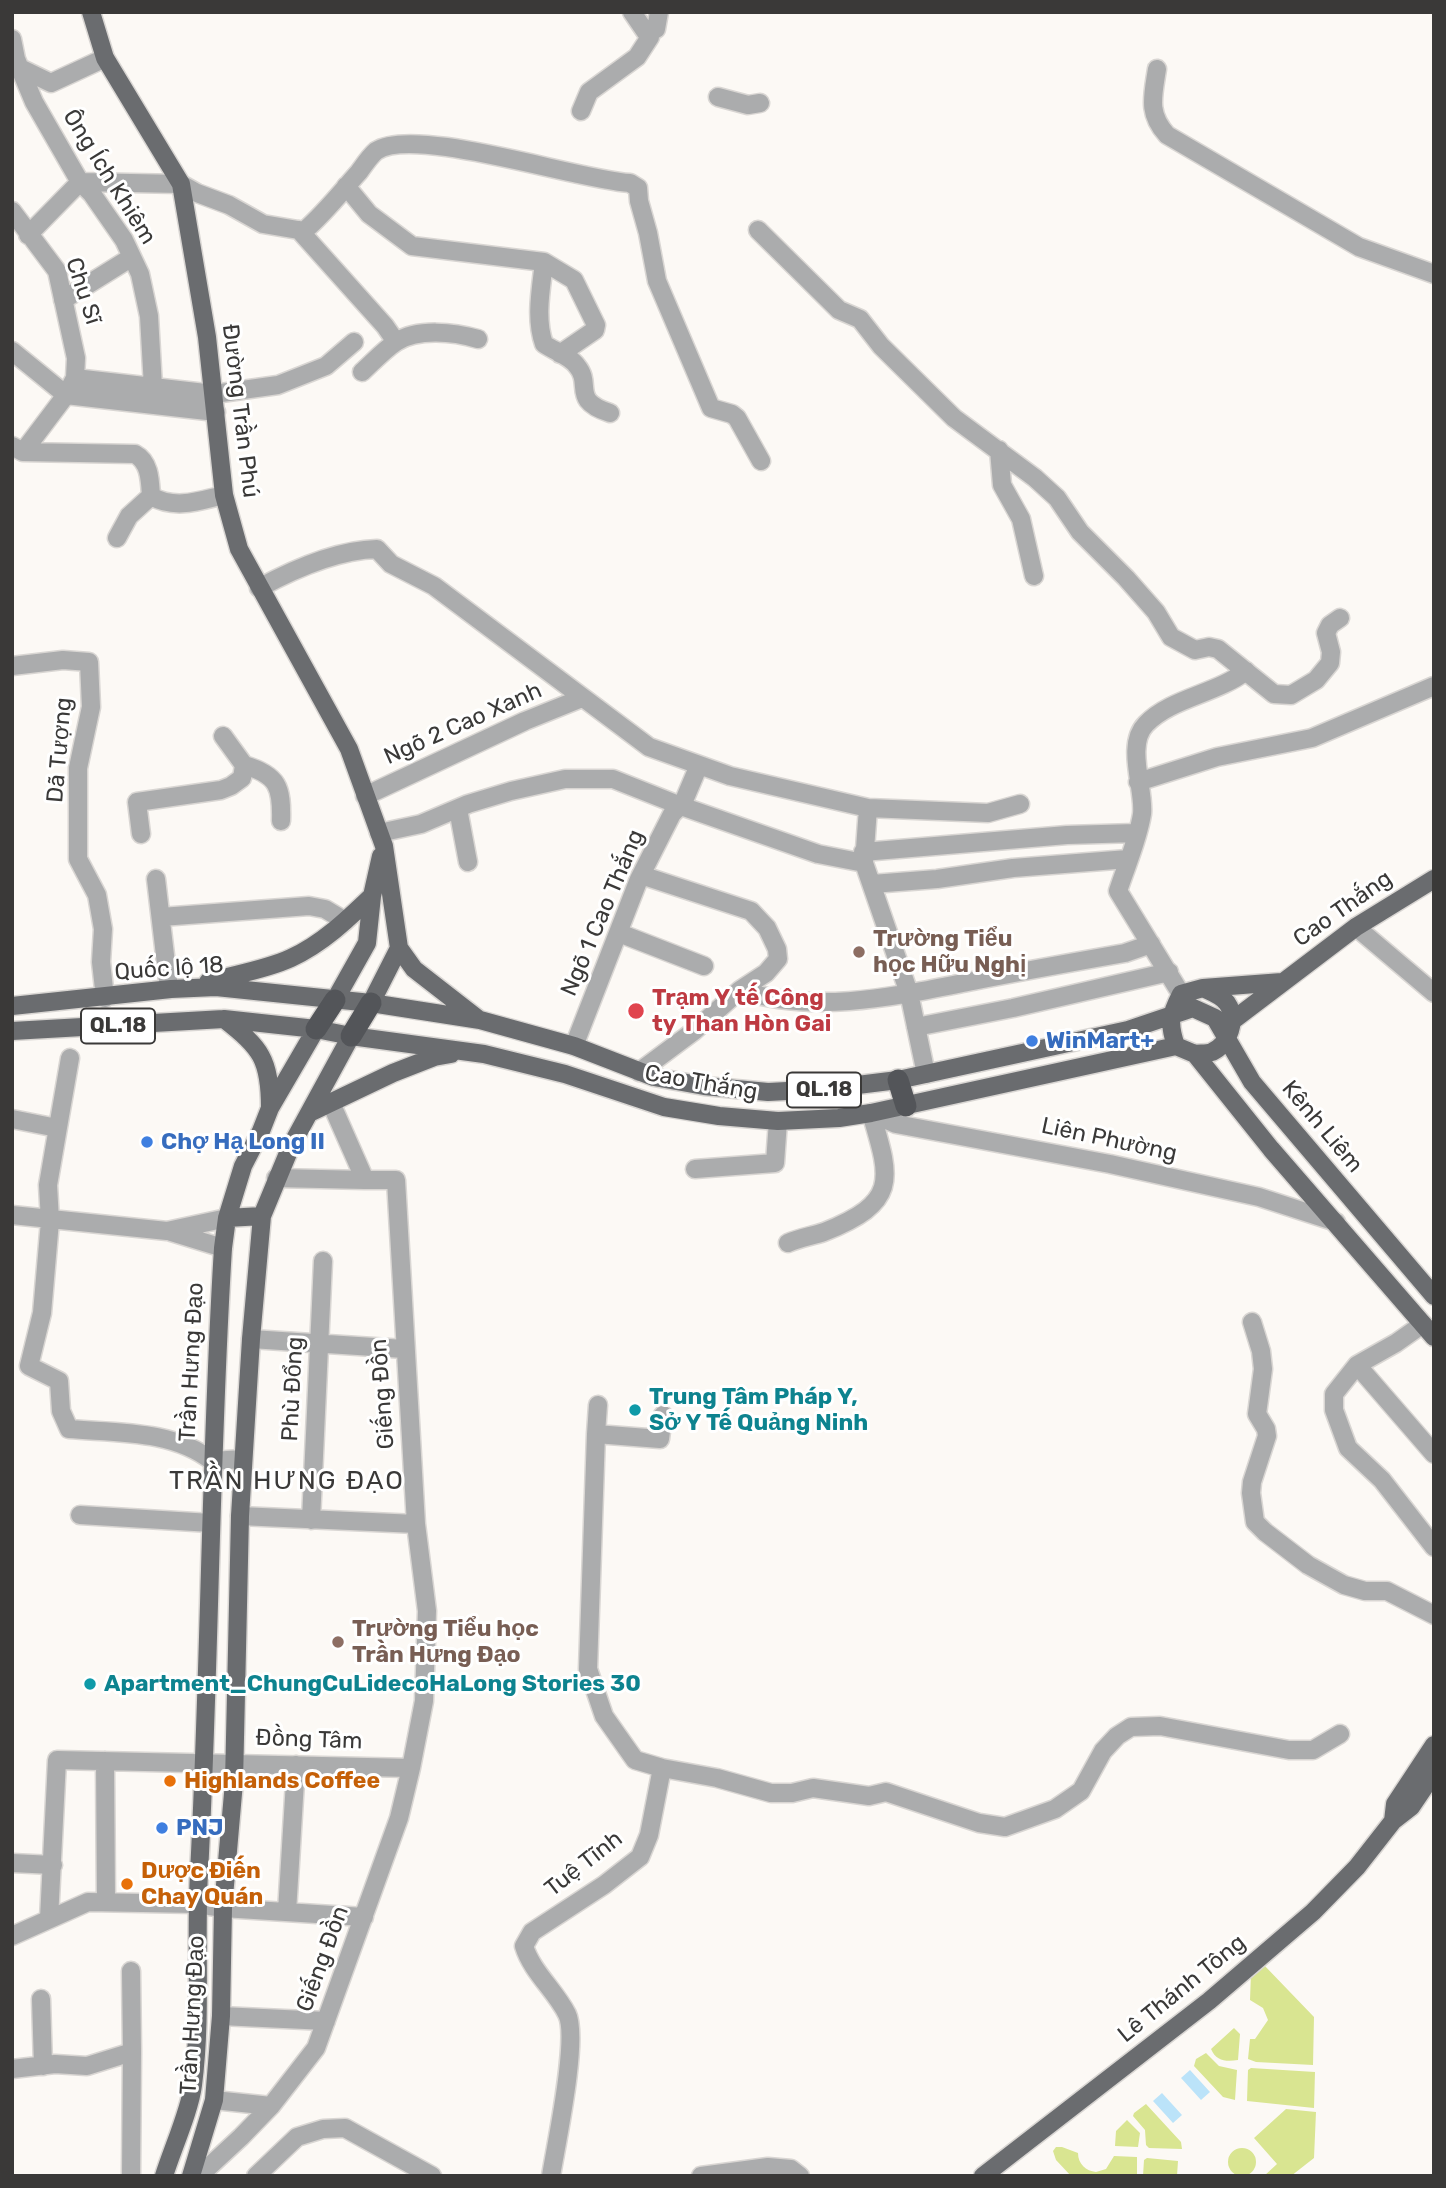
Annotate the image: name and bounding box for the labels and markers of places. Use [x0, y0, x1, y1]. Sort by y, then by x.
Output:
place label: Trường Tiểu học Hữu Nghị [873, 925, 1026, 979]
marker: Trường Tiểu học Hữu Nghị [851, 944, 867, 960]
place label: Trạm Y tế Công ty Than Hòn Gai [652, 984, 831, 1038]
marker: Trạm Y tế Công ty Than Hòn Gai [626, 1001, 646, 1021]
place label: WinMart+ [1046, 1027, 1154, 1055]
marker: WinMart+ [1024, 1033, 1040, 1049]
place label: Chợ Hạ Long II [161, 1128, 325, 1156]
marker: Chợ Hạ Long II [139, 1134, 155, 1150]
place label: Trung Tâm Pháp Y, Sở Y Tế Quảng Ninh [649, 1383, 868, 1437]
marker: Trung Tâm Pháp Y, Sở Y Tế Quảng Ninh [627, 1402, 643, 1418]
place label: Trường Tiểu học Trần Hưng Đạo [352, 1615, 539, 1669]
marker: Trường Tiểu học Trần Hưng Đạo [330, 1634, 346, 1650]
place label: Apartment_ChungCuLidecoHaLong Stories 30 [104, 1670, 641, 1698]
marker: Apartment_ChungCuLidecoHaLong Stories 30 [82, 1676, 98, 1692]
place label: Highlands Coffee [184, 1767, 380, 1795]
marker: Highlands Coffee [162, 1773, 178, 1789]
place label: PNJ [176, 1814, 224, 1842]
marker: PNJ [154, 1820, 170, 1836]
place label: Dược Điến Chay Quán [141, 1857, 263, 1911]
marker: Dược Điến Chay Quán [119, 1876, 135, 1892]

